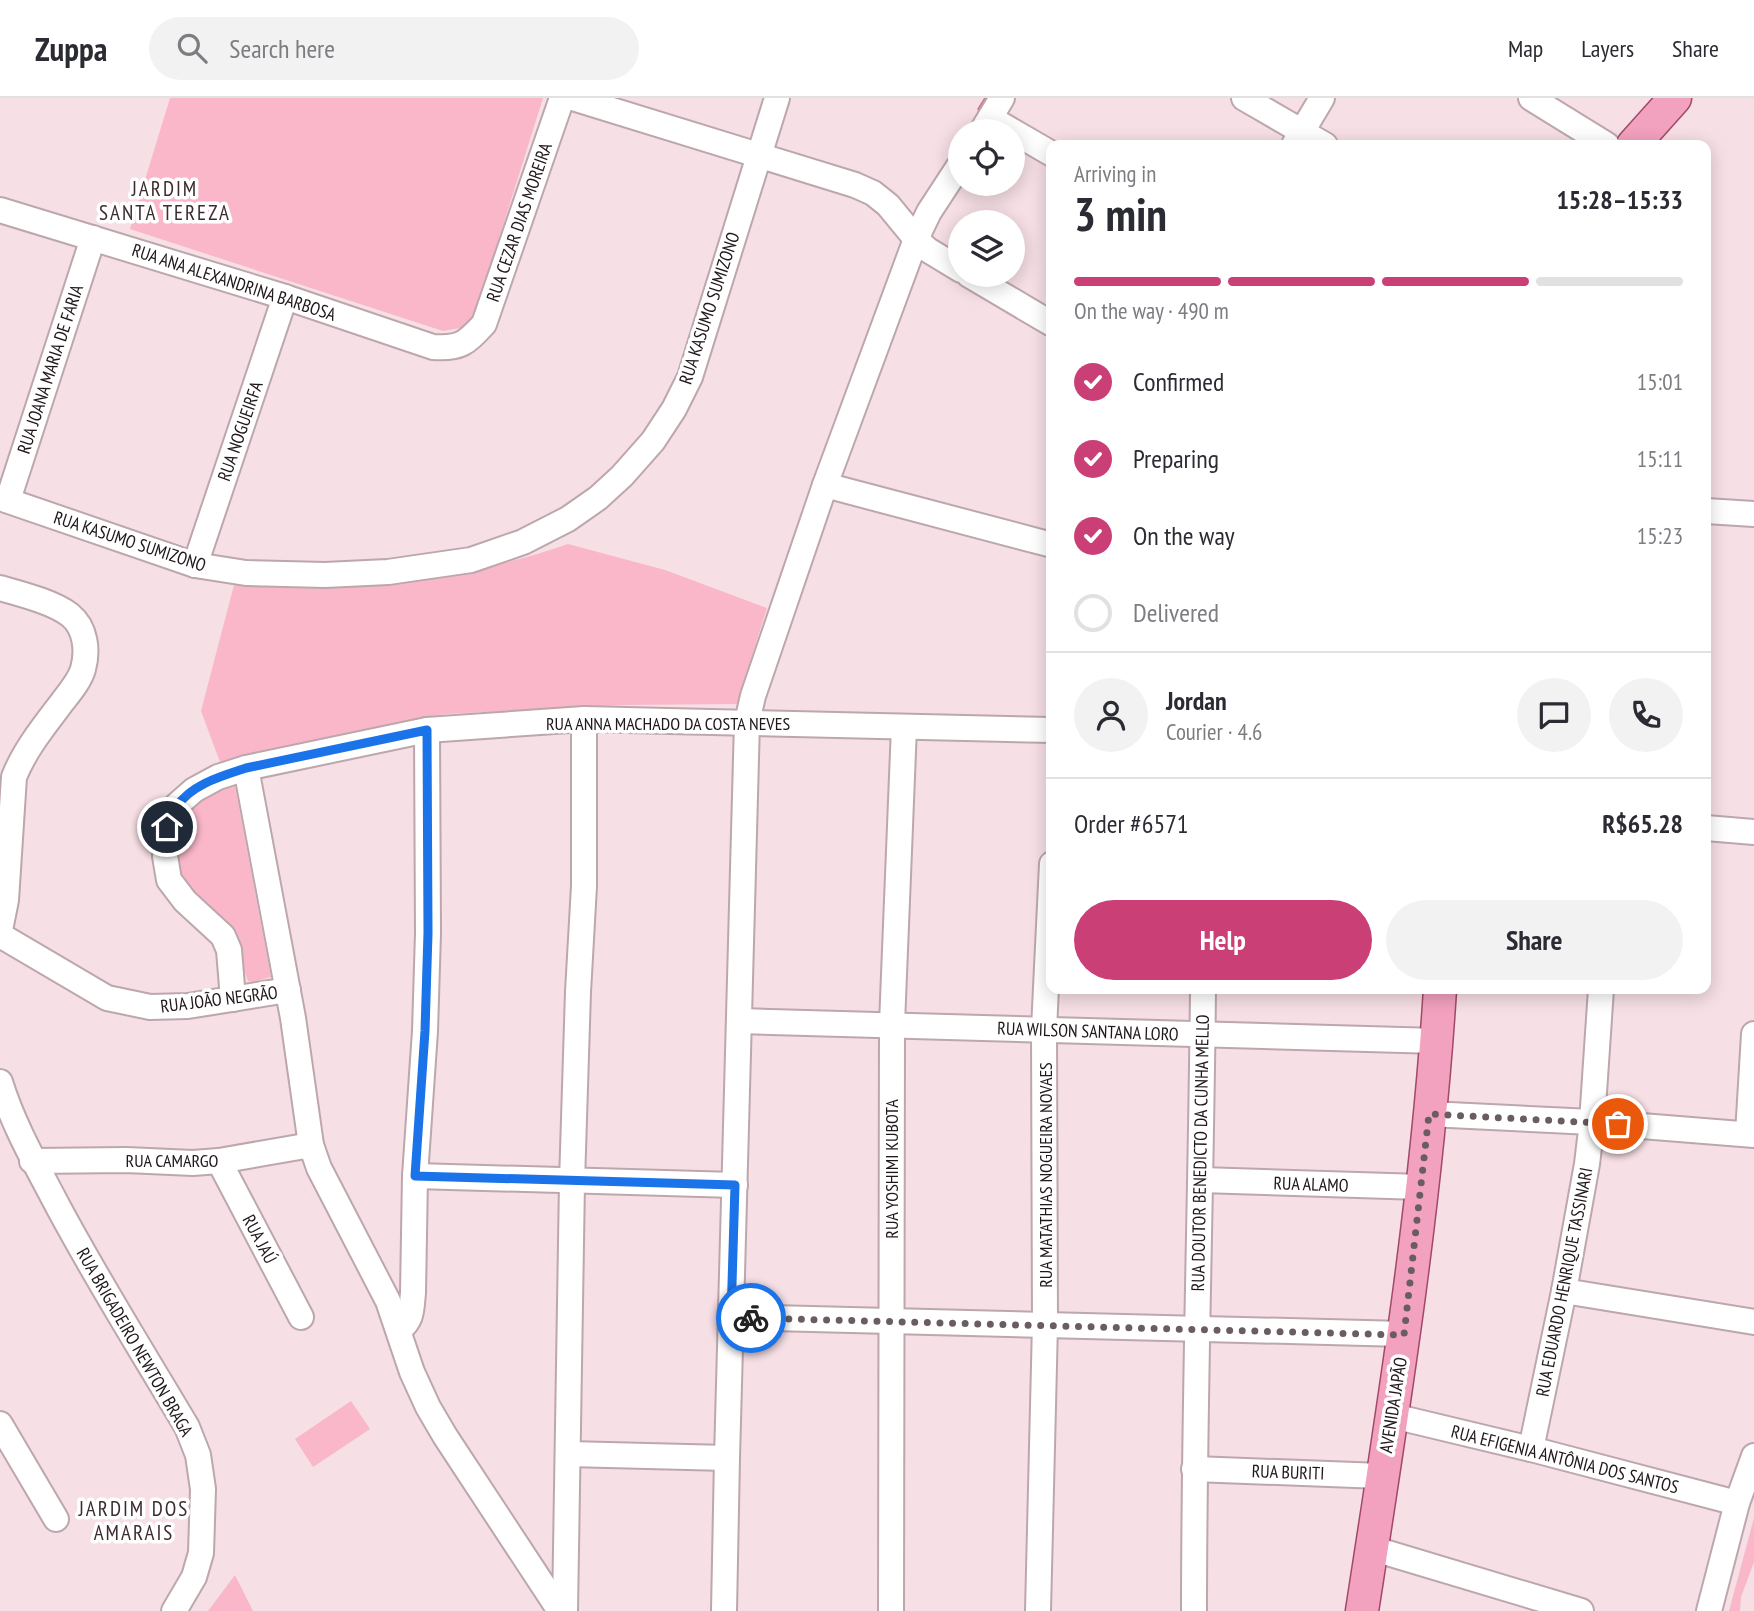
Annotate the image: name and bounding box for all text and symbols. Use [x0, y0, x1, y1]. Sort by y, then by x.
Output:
search box [149, 17, 639, 80]
text: Zuppa [35, 27, 107, 70]
icon: search [173, 29, 211, 67]
text: Search here [229, 32, 335, 65]
text: Map [1508, 33, 1543, 64]
text: Layers [1581, 33, 1634, 64]
text: Share [1672, 33, 1719, 64]
map controls [948, 119, 1025, 287]
button: locate [948, 119, 1025, 196]
street label: RUA CEZAR DIAS MOREIRA [481, 139, 557, 305]
text: Arriving in [1074, 159, 1156, 188]
district label: JARDIM SANTA TEREZA [99, 175, 231, 226]
text: 15:28–15:33 [1556, 183, 1683, 216]
text: 3 min [1074, 184, 1167, 244]
button: layers [948, 210, 1025, 287]
street label: RUA KASUMO SUMIZONO [674, 229, 744, 387]
street label: RUA ANA ALEXANDRINA BARBOSA [129, 238, 339, 326]
street label: RUA JOANA MARIA DE FARIA [12, 281, 88, 456]
text: On the way · 490 m [1074, 296, 1229, 325]
icon: check [1074, 363, 1112, 401]
text: Confirmed [1133, 365, 1224, 398]
text: 15:01 [1637, 367, 1683, 396]
street label: RUA NOGUEIRFA [212, 378, 268, 484]
icon: check [1074, 440, 1112, 478]
text: Preparing [1133, 442, 1219, 475]
text: 15:11 [1637, 444, 1683, 473]
street label: RUA KASUMO SUMIZONO [51, 506, 209, 576]
icon: check [1074, 517, 1112, 555]
text: On the way [1133, 519, 1235, 552]
text: 15:23 [1637, 521, 1683, 550]
text: Delivered [1133, 596, 1219, 629]
button: person [1074, 678, 1148, 752]
button: chat [1517, 678, 1591, 752]
button: phone [1609, 678, 1683, 752]
text: Jordan [1166, 684, 1227, 717]
street label: RUA ANNA MACHADO DA COSTA NEVES [546, 712, 790, 735]
text: Courier · 4.6 [1166, 717, 1262, 746]
pin [137, 797, 197, 857]
text: Order #6571 [1074, 807, 1189, 840]
text: R$65.28 [1602, 807, 1683, 840]
icon: home [148, 808, 186, 846]
button: Help [1074, 900, 1372, 980]
button: Share [1386, 900, 1683, 980]
street label: RUA JOÃO NEGRÃO [159, 980, 279, 1018]
street label: RUA DOUTOR BENEDICTO DA CUNHA MELLO [1186, 1014, 1214, 1292]
street label: RUA WILSON SANTANA LORO [997, 1016, 1179, 1046]
street label: RUA MATATHIAS NOGUEIRA NOVAES [1034, 1062, 1057, 1288]
pin [1588, 1094, 1648, 1154]
street label: RUA YOSHIMI KUBOTA [880, 1099, 903, 1239]
icon: bag [1599, 1105, 1637, 1143]
street label: RUA CAMARGO [126, 1149, 219, 1172]
street label: RUA EDUARDO HENRIQUE TASSINARI [1530, 1165, 1598, 1399]
street label: RUA ALAMO [1273, 1171, 1349, 1197]
street label: RUA JAÚ [238, 1211, 282, 1267]
street label: RUA BRIGADEIRO NEWTON BRAGA [72, 1244, 199, 1441]
courier [716, 1283, 786, 1353]
icon: bike [732, 1299, 770, 1337]
street label: AVENIDA JAPÃO [1374, 1355, 1412, 1455]
street label: RUA EFIGENIA ANTÔNIA DOS SANTOS [1449, 1420, 1681, 1498]
street label: RUA BURITI [1251, 1459, 1325, 1485]
district label: JARDIM DOS AMARAIS [78, 1495, 189, 1546]

